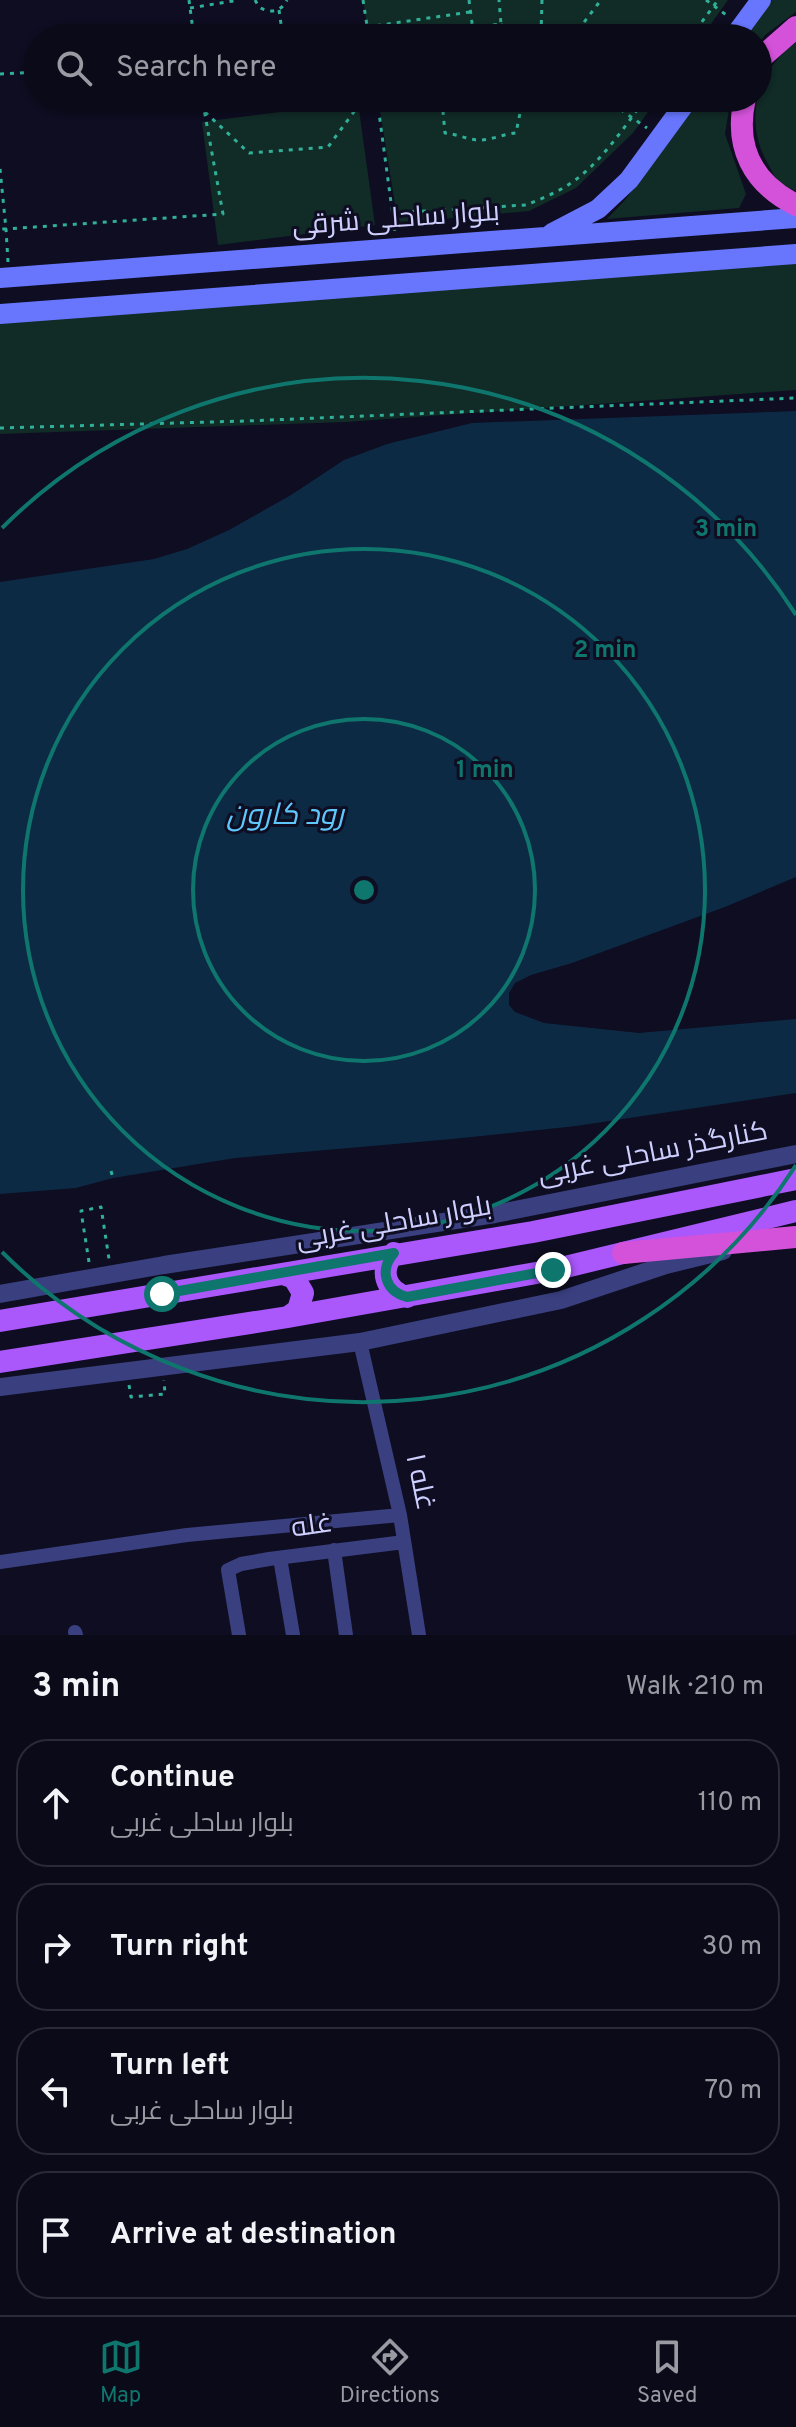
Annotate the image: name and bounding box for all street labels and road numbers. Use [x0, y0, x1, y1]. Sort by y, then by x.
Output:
street label: بلوار ساحلی شرقی [291, 195, 501, 245]
street label: کنارگذر ساحلی غربی [535, 1114, 771, 1194]
street label: بلوار ساحلی غربی [293, 1189, 495, 1259]
street label: غله ۱ [396, 1451, 442, 1513]
street label: غله [289, 1506, 335, 1548]

